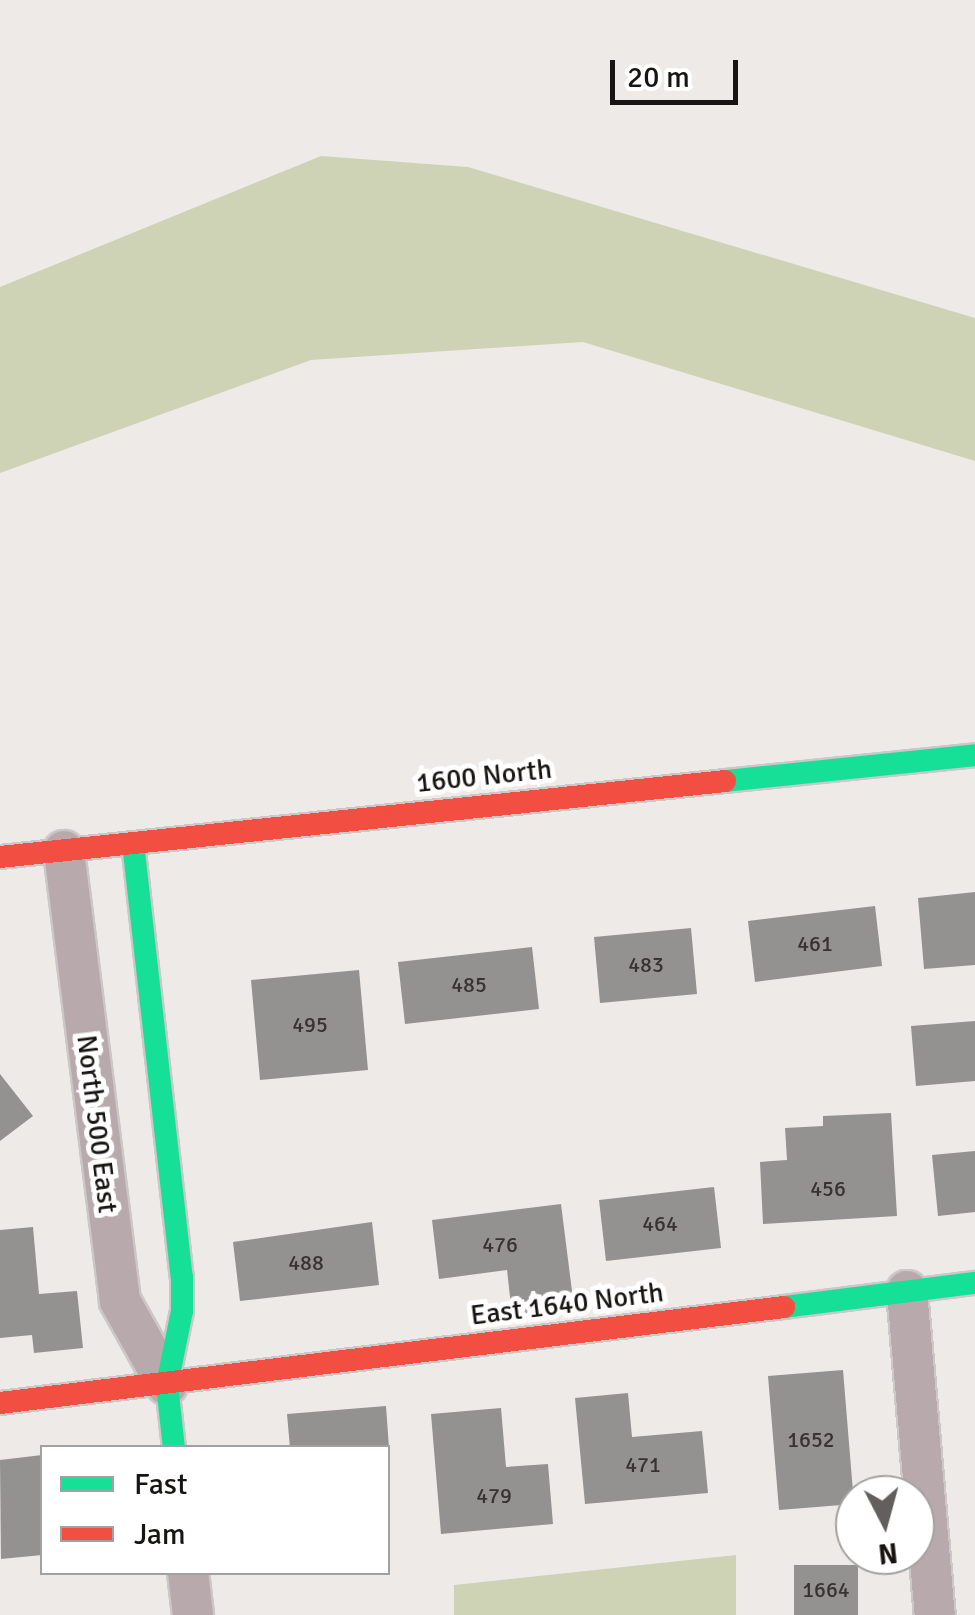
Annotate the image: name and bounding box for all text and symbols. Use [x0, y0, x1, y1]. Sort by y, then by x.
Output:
scale bar [615, 40, 742, 102]
text: 20 m [627, 59, 690, 96]
street label: 1600 North [415, 752, 553, 800]
house number: 461 [797, 931, 833, 957]
house number: 483 [628, 952, 664, 978]
house number: 485 [451, 972, 487, 998]
house number: 495 [292, 1012, 328, 1038]
street label: North 500 East [69, 1033, 125, 1215]
house number: 456 [810, 1176, 846, 1202]
house number: 464 [642, 1211, 678, 1237]
house number: 476 [482, 1232, 518, 1258]
house number: 488 [288, 1250, 324, 1276]
street label: East 1640 North [469, 1275, 665, 1333]
house number: 1652 [787, 1427, 835, 1453]
legend [40, 1445, 390, 1575]
house number: 471 [625, 1452, 661, 1478]
text: Fast [134, 1466, 187, 1503]
north arrow [835, 1475, 935, 1575]
house number: 479 [476, 1483, 512, 1509]
text: Jam [134, 1516, 186, 1553]
text: N [876, 1535, 899, 1571]
house number: 1664 [802, 1577, 850, 1603]

